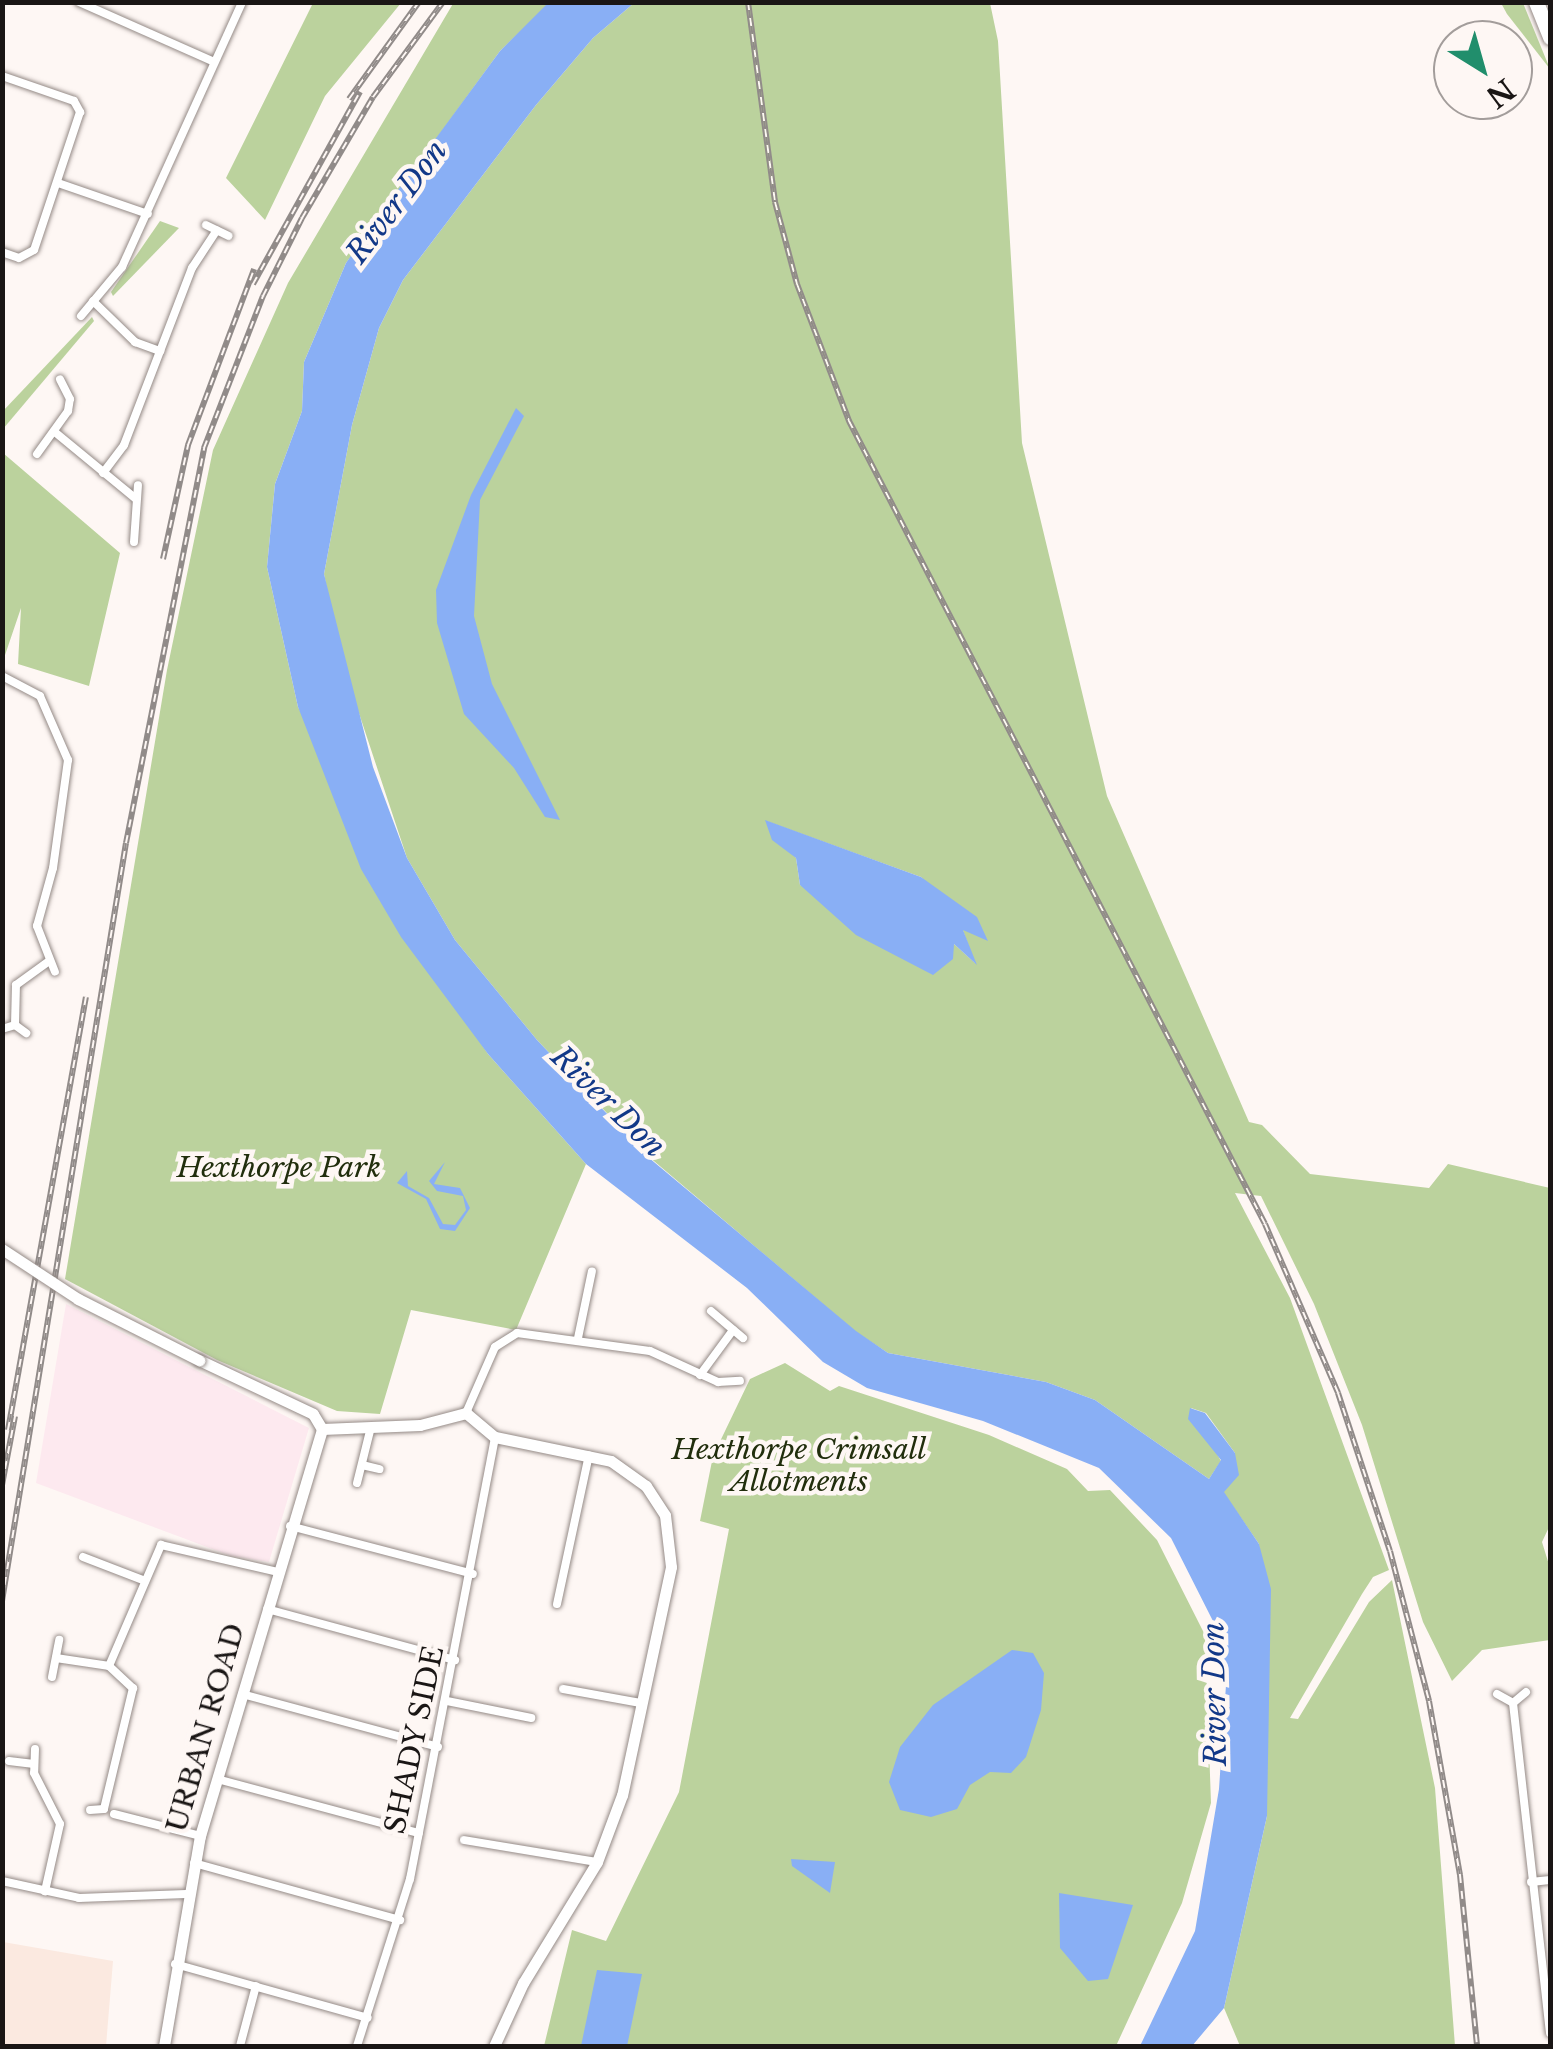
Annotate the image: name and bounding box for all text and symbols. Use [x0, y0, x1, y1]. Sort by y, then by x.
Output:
north arrow [1433, 20, 1533, 120]
text: N [1479, 71, 1521, 115]
water label: River Don [339, 133, 455, 271]
water label: River Don [543, 1039, 673, 1165]
park label: Hexthorpe Park [177, 1151, 381, 1185]
park label: Hexthorpe Crimsall Allotments [672, 1433, 926, 1499]
street label: URBAN ROAD [160, 1620, 252, 1836]
water label: River Don [1196, 1621, 1234, 1767]
street label: SHADY SIDE [379, 1643, 451, 1837]

